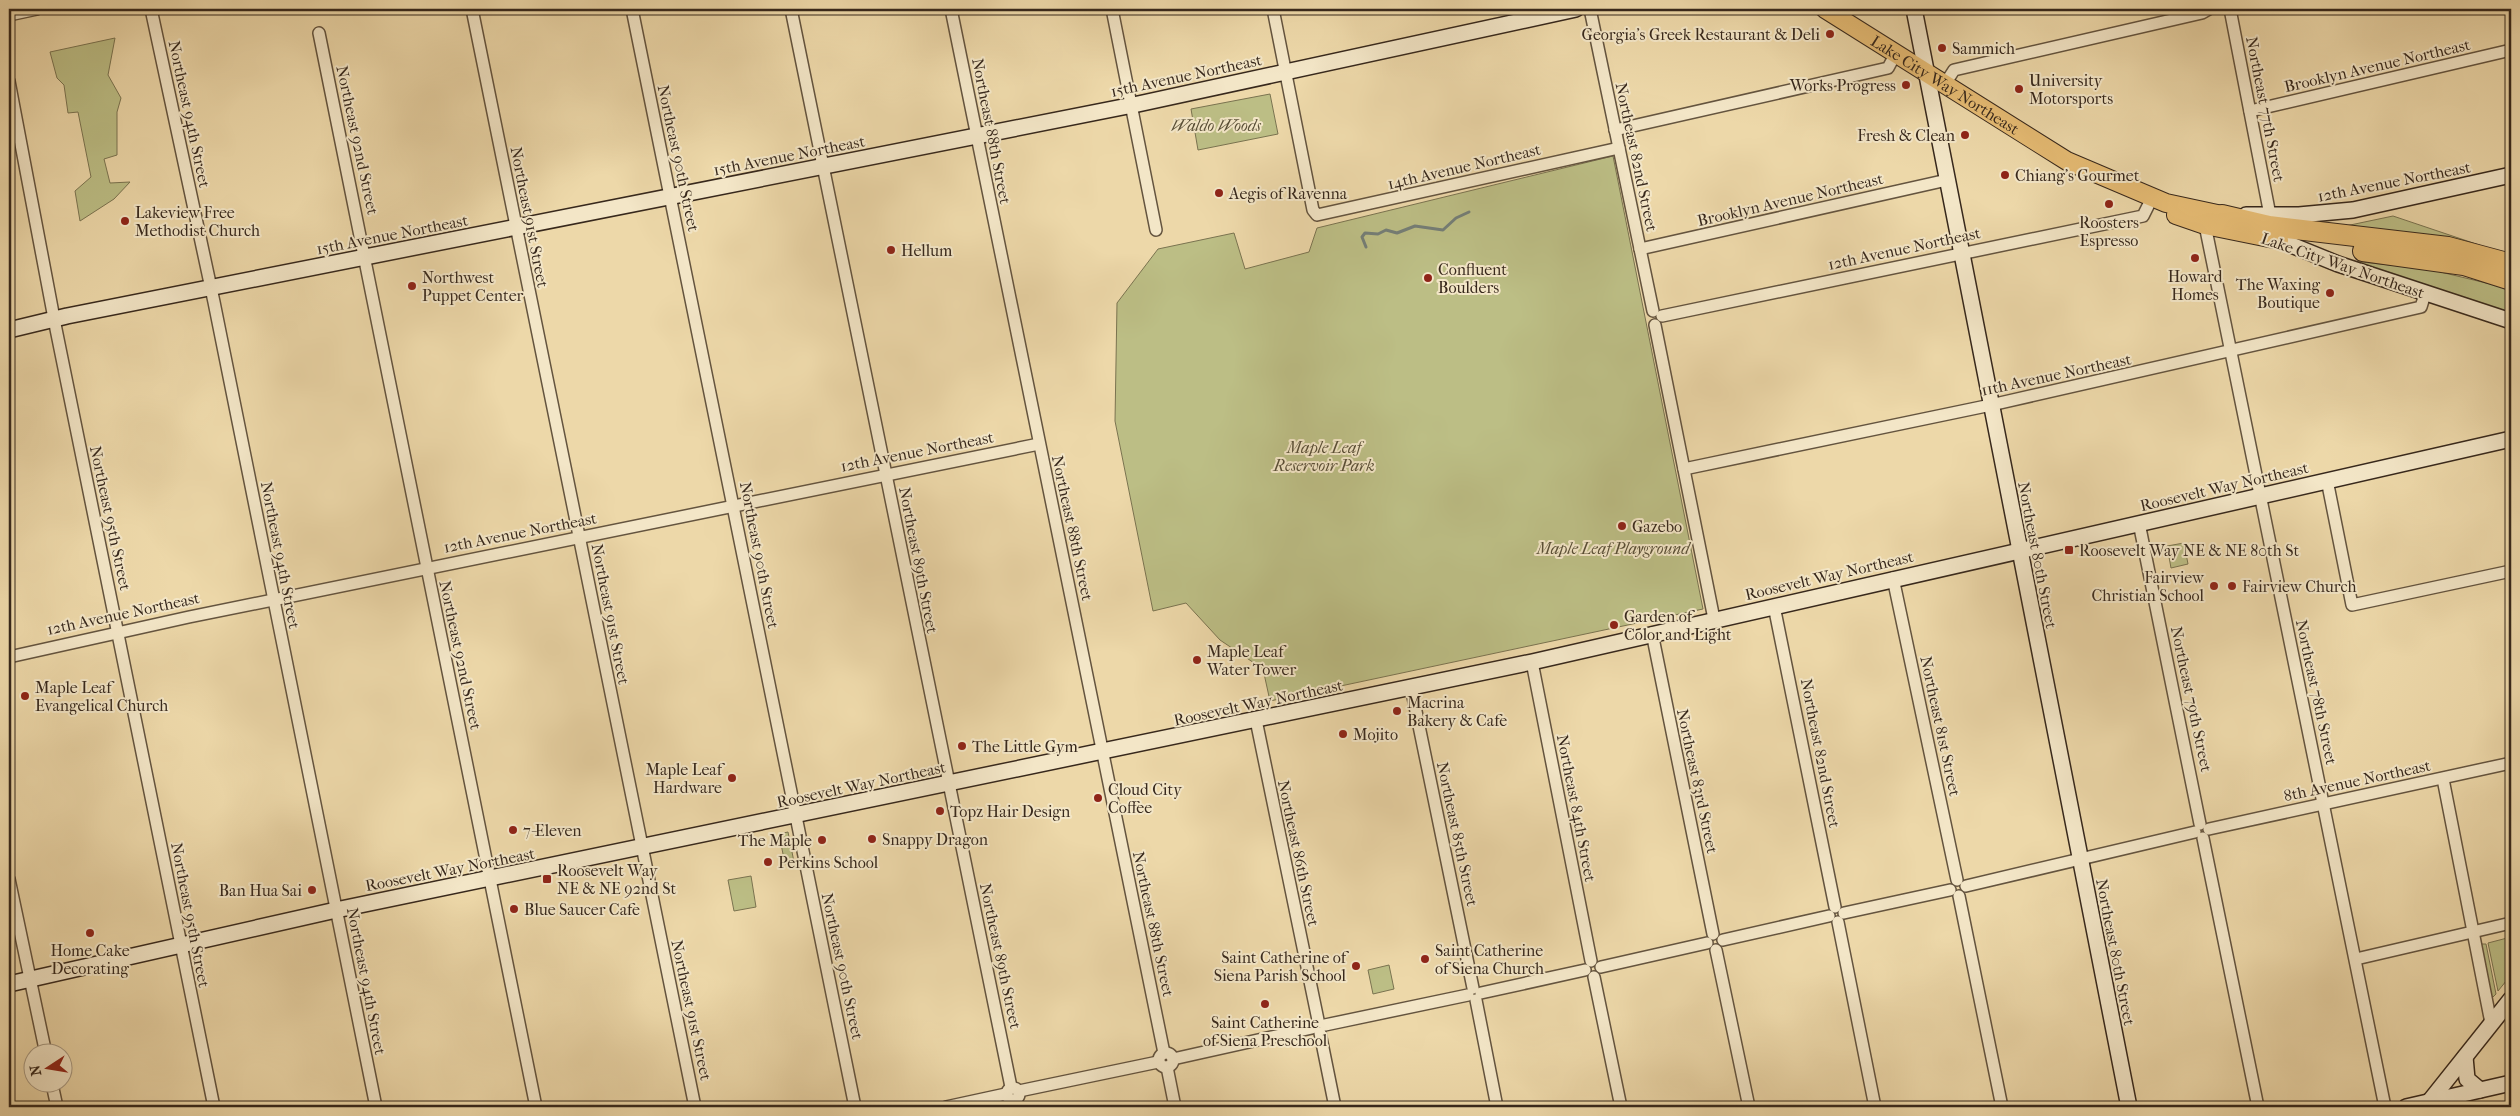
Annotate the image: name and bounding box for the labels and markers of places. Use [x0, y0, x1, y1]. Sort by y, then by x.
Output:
place label: Georgia's Greek Restaurant & Deli [1582, 25, 1820, 44]
marker: Georgia's Greek Restaurant & Deli [1824, 28, 1836, 40]
place label: Sammich [1952, 39, 2015, 58]
marker: Sammich [1936, 42, 1948, 54]
place label: University Motorsports [2029, 71, 2113, 108]
place label: Works Progress [1789, 76, 1896, 95]
marker: Works Progress [1900, 79, 1912, 91]
marker: University Motorsports [2013, 83, 2025, 95]
place label: Fresh & Clean [1857, 126, 1956, 145]
marker: Fresh & Clean [1959, 129, 1971, 141]
place label: Chiang's Gourmet [2015, 166, 2140, 185]
marker: Chiang's Gourmet [1999, 169, 2011, 181]
place label: Aegis of Ravenna [1228, 184, 1348, 203]
marker: Aegis of Ravenna [1213, 187, 1225, 199]
marker: Roosters Espresso [2103, 198, 2115, 210]
place label: Lakeview Free Methodist Church [135, 203, 260, 240]
place label: Roosters Espresso [2079, 213, 2139, 250]
marker: Lakeview Free Methodist Church [119, 215, 131, 227]
place label: Hellum [901, 241, 953, 260]
marker: Hellum [885, 244, 897, 256]
marker: Howard Homes [2189, 252, 2201, 264]
place label: Confluent Boulders [1438, 260, 1507, 297]
place label: Howard Homes [2168, 267, 2223, 304]
place label: Northwest Puppet Center [422, 268, 524, 305]
marker: Confluent Boulders [1422, 272, 1434, 284]
place label: The Waxing Boutique [2236, 275, 2320, 312]
marker: Northwest Puppet Center [406, 280, 418, 292]
marker: The Waxing Boutique [2324, 287, 2336, 299]
place label: Gazebo [1632, 517, 1682, 536]
marker: Gazebo [1616, 520, 1628, 532]
place label: Roosevelt Way NE & NE 80th St [2079, 541, 2299, 560]
marker: Roosevelt Way NE & NE 80th St [2063, 544, 2075, 556]
place label: Fairview Christian School [2092, 568, 2205, 605]
place label: Fairview Church [2242, 577, 2357, 596]
marker: Fairview Christian School [2208, 580, 2220, 592]
marker: Fairview Church [2226, 580, 2238, 592]
place label: Garden of Color and Light [1624, 607, 1732, 644]
marker: Garden of Color and Light [1608, 619, 1620, 631]
place label: Maple Leaf Water Tower [1206, 642, 1296, 679]
marker: Maple Leaf Water Tower [1191, 654, 1203, 666]
place label: Maple Leaf Evangelical Church [35, 678, 168, 715]
marker: Maple Leaf Evangelical Church [19, 690, 31, 702]
place label: Macrina Bakery & Cafe [1407, 693, 1507, 730]
marker: Macrina Bakery & Cafe [1391, 705, 1403, 717]
place label: Mojito [1353, 725, 1398, 744]
marker: Mojito [1337, 728, 1349, 740]
place label: The Little Gym [972, 737, 1078, 756]
marker: The Little Gym [956, 740, 968, 752]
place label: Maple Leaf Hardware [645, 760, 726, 797]
marker: Maple Leaf Hardware [726, 772, 738, 784]
place label: Cloud City Coffee [1108, 780, 1182, 817]
marker: Cloud City Coffee [1092, 792, 1104, 804]
place label: Topz Hair Design [950, 802, 1071, 821]
marker: Topz Hair Design [934, 805, 946, 817]
place label: 7-Eleven [523, 821, 582, 840]
marker: 7-Eleven [507, 824, 519, 836]
place label: Snappy Dragon [882, 830, 989, 849]
place label: The Maple [738, 831, 812, 850]
marker: Snappy Dragon [866, 833, 878, 845]
marker: The Maple [816, 834, 828, 846]
place label: Perkins School [778, 853, 879, 872]
marker: Perkins School [762, 856, 774, 868]
place label: Roosevelt Way NE & NE 92nd St [557, 861, 676, 898]
marker: Roosevelt Way NE & NE 92nd St [541, 873, 553, 885]
place label: Ban Hua Sai [219, 881, 302, 900]
marker: Ban Hua Sai [306, 884, 318, 896]
place label: Blue Saucer Cafe [524, 900, 640, 919]
marker: Blue Saucer Cafe [508, 903, 520, 915]
marker: Home Cake Decorating [84, 927, 96, 939]
place label: Home Cake Decorating [50, 941, 130, 978]
place label: Saint Catherine of Siena Church [1435, 941, 1544, 978]
place label: Saint Catherine of Siena Parish School [1214, 948, 1350, 985]
marker: Saint Catherine of Siena Church [1419, 953, 1431, 965]
marker: Saint Catherine of Siena Parish School [1350, 960, 1362, 972]
marker: Saint Catherine of Siena Preschool [1259, 998, 1271, 1010]
place label: Saint Catherine of Siena Preschool [1203, 1013, 1328, 1050]

